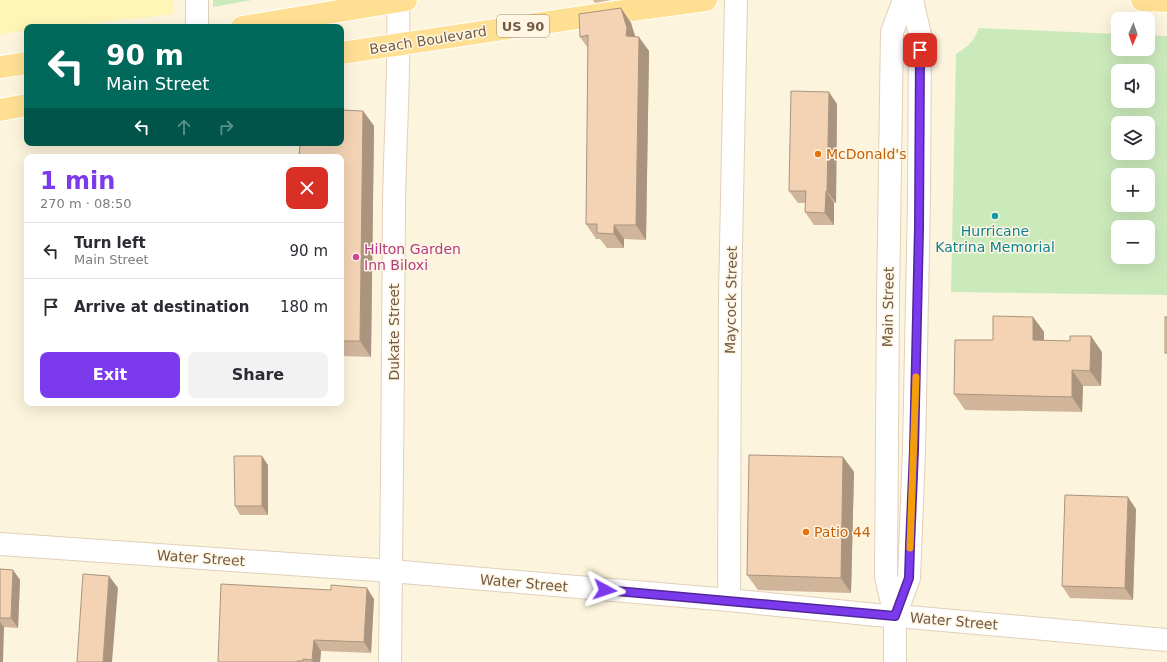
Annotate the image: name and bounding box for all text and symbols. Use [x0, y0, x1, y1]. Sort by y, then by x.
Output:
north arrow [1111, 12, 1155, 56]
map controls [1111, 12, 1155, 264]
road number: US 90 [497, 15, 549, 37]
street label: Beach Boulevard [368, 23, 488, 57]
pin [903, 33, 937, 67]
text: 90 m [106, 39, 184, 72]
icon: arrive [909, 39, 931, 61]
icon: left [40, 40, 92, 92]
button: sound [1111, 64, 1155, 108]
text: Main Street [106, 73, 209, 94]
icon: left [131, 116, 153, 138]
icon: ahead [173, 116, 195, 138]
icon: right [215, 116, 237, 138]
button: layers [1111, 116, 1155, 160]
place label: McDonald's [826, 146, 907, 162]
marker: McDonald's [813, 149, 823, 159]
text: 1 min [40, 167, 115, 195]
button: close [286, 167, 328, 209]
button: + [1111, 168, 1155, 212]
text: 270 m · 08:50 [40, 196, 131, 211]
marker: Hurricane Katrina Memorial [990, 211, 1000, 221]
button: − [1111, 220, 1155, 264]
place label: Hurricane Katrina Memorial [935, 223, 1055, 255]
text: Turn left [74, 234, 146, 252]
icon: left [40, 240, 62, 262]
place label: Hilton Garden Inn Biloxi [364, 241, 461, 273]
text: 90 m [290, 242, 328, 260]
street label: Maycock Street [722, 245, 740, 354]
text: Main Street [74, 252, 149, 267]
marker: Hilton Garden Inn Biloxi [351, 252, 361, 262]
street label: Main Street [879, 266, 897, 347]
street label: Dukate Street [386, 283, 402, 381]
icon: arrive [40, 296, 62, 318]
text: Arrive at destination [74, 298, 249, 316]
text: 180 m [280, 298, 328, 316]
button: Exit [40, 352, 180, 398]
button: Share [188, 352, 328, 398]
place label: Patio 44 [814, 524, 871, 540]
marker: Patio 44 [801, 527, 811, 537]
street label: Water Street [156, 547, 246, 569]
position arrow [584, 569, 626, 611]
street label: Water Street [479, 571, 569, 595]
street label: Water Street [909, 609, 999, 633]

